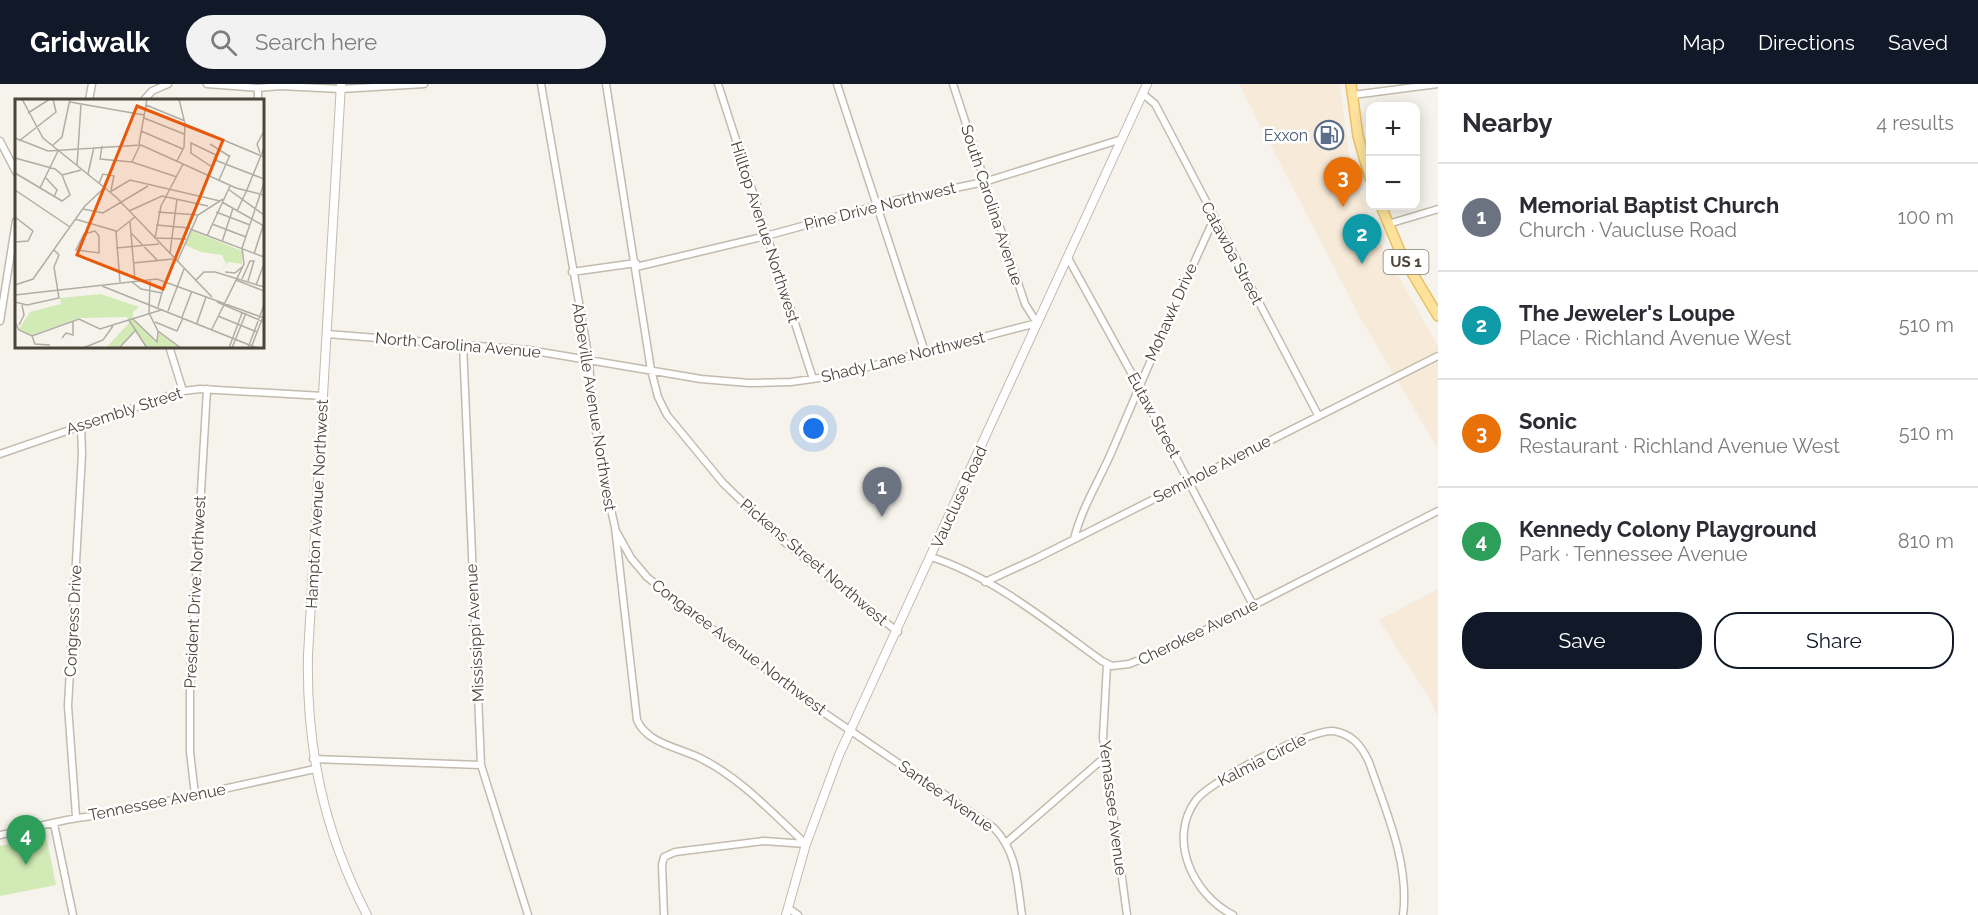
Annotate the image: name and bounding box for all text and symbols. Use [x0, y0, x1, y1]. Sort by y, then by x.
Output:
search box [186, 15, 606, 69]
text: Gridwalk [30, 26, 150, 59]
icon: search [207, 26, 240, 59]
text: Search here [255, 29, 377, 55]
text: Map [1682, 30, 1725, 55]
text: Directions [1758, 30, 1855, 55]
text: Saved [1888, 30, 1948, 55]
inset map [15, 99, 264, 348]
map controls [1366, 102, 1420, 210]
button: + [1366, 102, 1420, 156]
text: Nearby [1462, 108, 1552, 138]
text: 4 results [1876, 111, 1954, 135]
fuel station icon: Exxon [1313, 119, 1345, 151]
street label: South Carolina Avenue [957, 122, 1027, 288]
place label: Exxon [1264, 126, 1308, 145]
street label: Hilltop Avenue Northwest [727, 139, 804, 326]
button: − [1366, 156, 1420, 210]
pin: 3 [1324, 158, 1362, 207]
street label: Pine Drive Northwest [802, 178, 958, 234]
text: Memorial Baptist Church [1519, 192, 1779, 218]
street label: Catawba Street [1197, 198, 1267, 308]
text: 1 [1477, 205, 1486, 229]
text: 100 m [1897, 205, 1954, 229]
pin: 2 [1342, 214, 1382, 264]
text: Church · Vaucluse Road [1519, 218, 1737, 242]
road number: US 1 [1384, 250, 1428, 274]
street label: Mohawk Drive [1141, 260, 1201, 364]
text: The Jeweler's Loupe [1519, 300, 1735, 326]
street label: Abbeville Avenue Northwest [568, 301, 620, 513]
text: 2 [1476, 313, 1487, 337]
text: 510 m [1899, 313, 1954, 337]
text: Place · Richland Avenue West [1519, 326, 1792, 350]
street label: Shady Lane Northwest [819, 327, 987, 387]
street label: North Carolina Avenue [374, 328, 542, 362]
street label: Eutaw Street [1124, 369, 1185, 461]
street label: Assembly Street [64, 383, 185, 439]
street label: Hampton Avenue Northwest [302, 398, 332, 609]
text: Sonic [1519, 408, 1577, 434]
your location [799, 414, 828, 443]
text: 3 [1476, 421, 1487, 445]
text: 510 m [1899, 421, 1954, 445]
street label: Seminole Avenue [1150, 431, 1274, 507]
text: Restaurant · Richland Avenue West [1519, 434, 1840, 458]
street label: Vaucluse Road [927, 443, 991, 551]
pin: 1 [862, 468, 902, 517]
street label: President Drive Northwest [180, 494, 210, 689]
street label: Pickens Street Northwest [737, 495, 892, 630]
text: Kennedy Colony Playground [1519, 516, 1817, 542]
text: 4 [1476, 529, 1487, 553]
text: 810 m [1898, 529, 1954, 553]
text: Park · Tennessee Avenue [1519, 542, 1747, 566]
street label: Mississippi Avenue [462, 563, 488, 703]
street label: Congress Drive [61, 564, 85, 678]
street label: Congaree Avenue Northwest [648, 575, 830, 719]
street label: Cherokee Avenue [1135, 595, 1261, 669]
button: Save [1462, 612, 1702, 669]
button: Share [1714, 612, 1954, 669]
street label: Kalmia Circle [1215, 730, 1309, 790]
street label: Yemassee Avenue [1095, 739, 1131, 877]
street label: Santee Avenue [895, 756, 997, 836]
street label: Tennessee Avenue [87, 779, 227, 825]
pin: 4 [6, 816, 46, 865]

